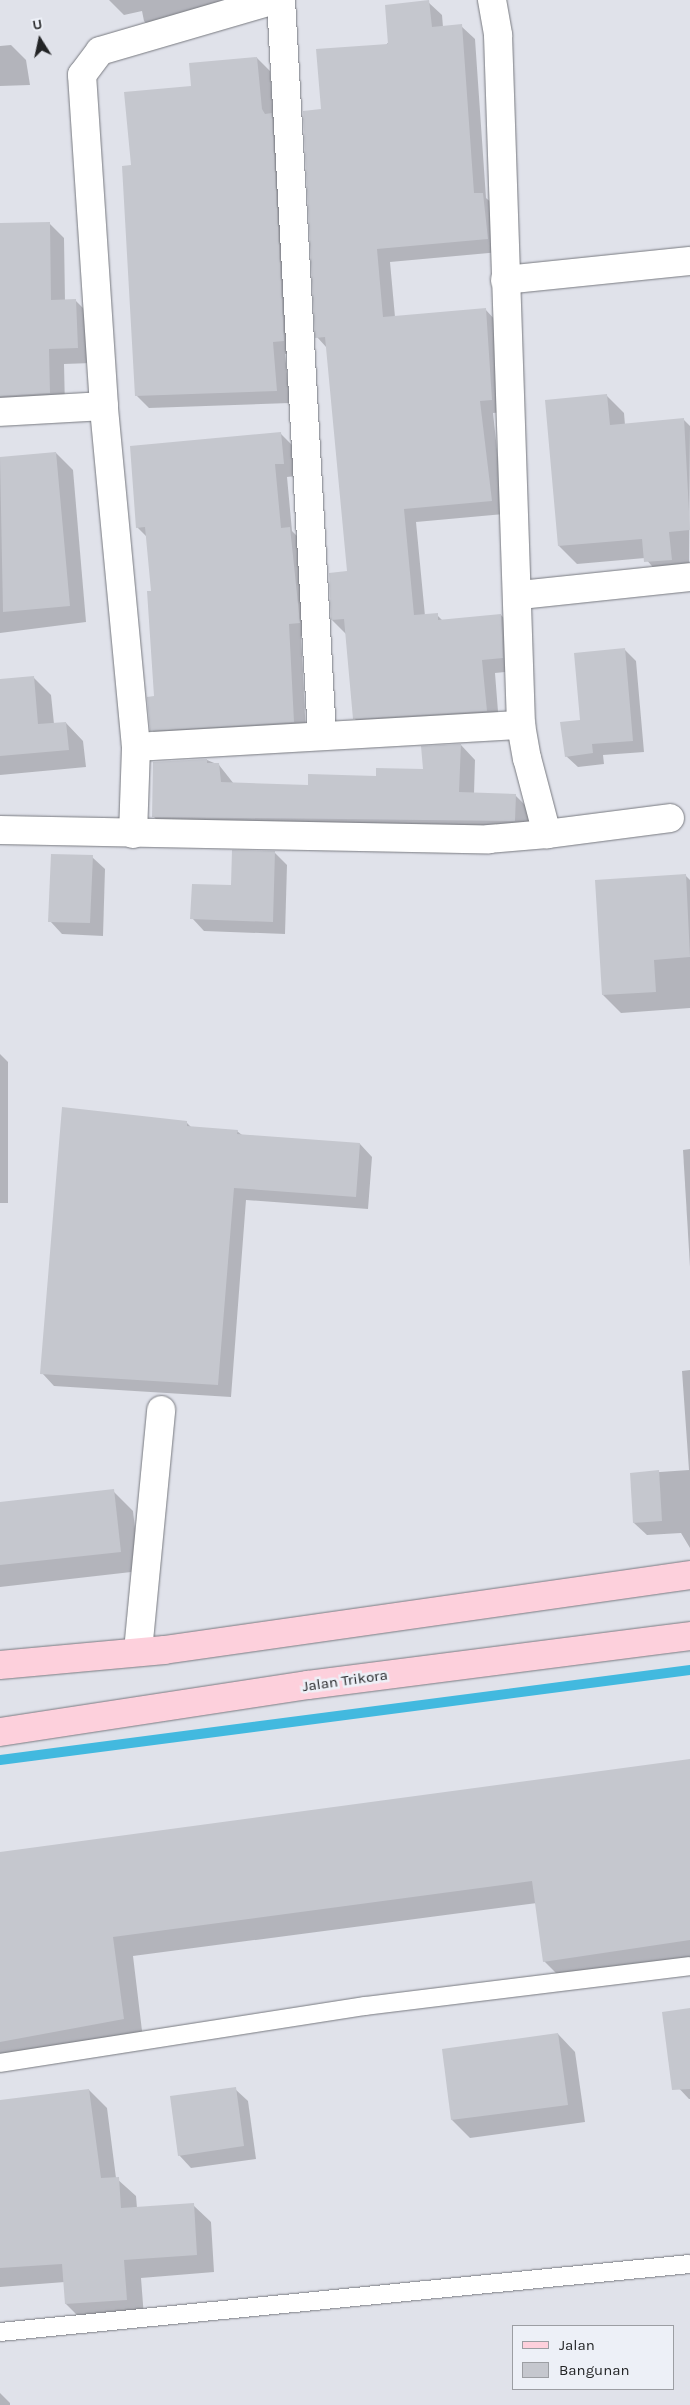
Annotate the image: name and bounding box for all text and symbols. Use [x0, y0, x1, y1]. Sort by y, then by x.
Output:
north arrow [15, 15, 65, 65]
text: U [31, 16, 44, 34]
street label: Jalan Trikora [301, 1666, 389, 1696]
legend [512, 2325, 675, 2390]
text: Jalan [559, 2336, 595, 2354]
text: Bangunan [559, 2361, 630, 2379]

